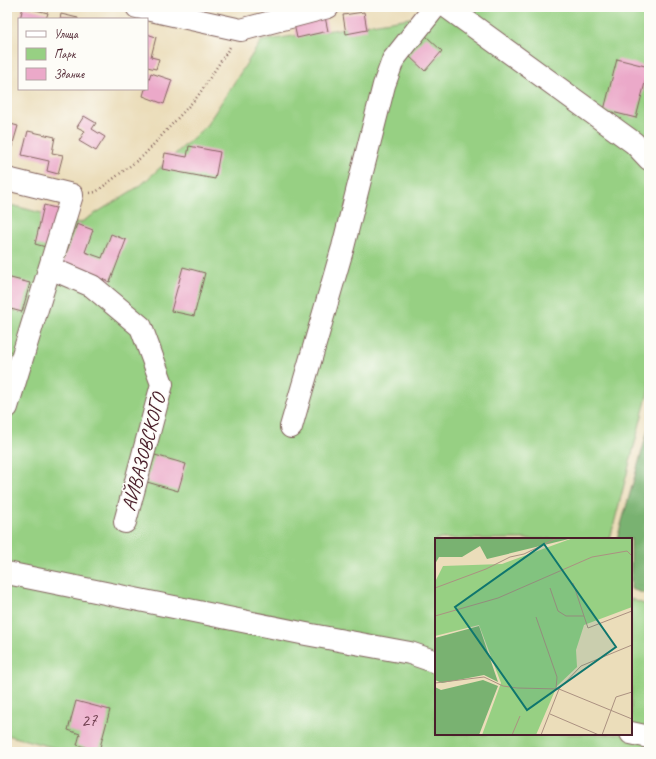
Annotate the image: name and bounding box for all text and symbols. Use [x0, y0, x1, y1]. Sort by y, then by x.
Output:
legend [18, 18, 148, 90]
text: Улица [54, 26, 79, 42]
text: Парк [54, 46, 77, 62]
text: Здание [54, 66, 85, 82]
street label: АЙВАЗОВСКОГО [116, 389, 172, 514]
inset map [435, 538, 632, 735]
house number: 27 [81, 709, 98, 731]

